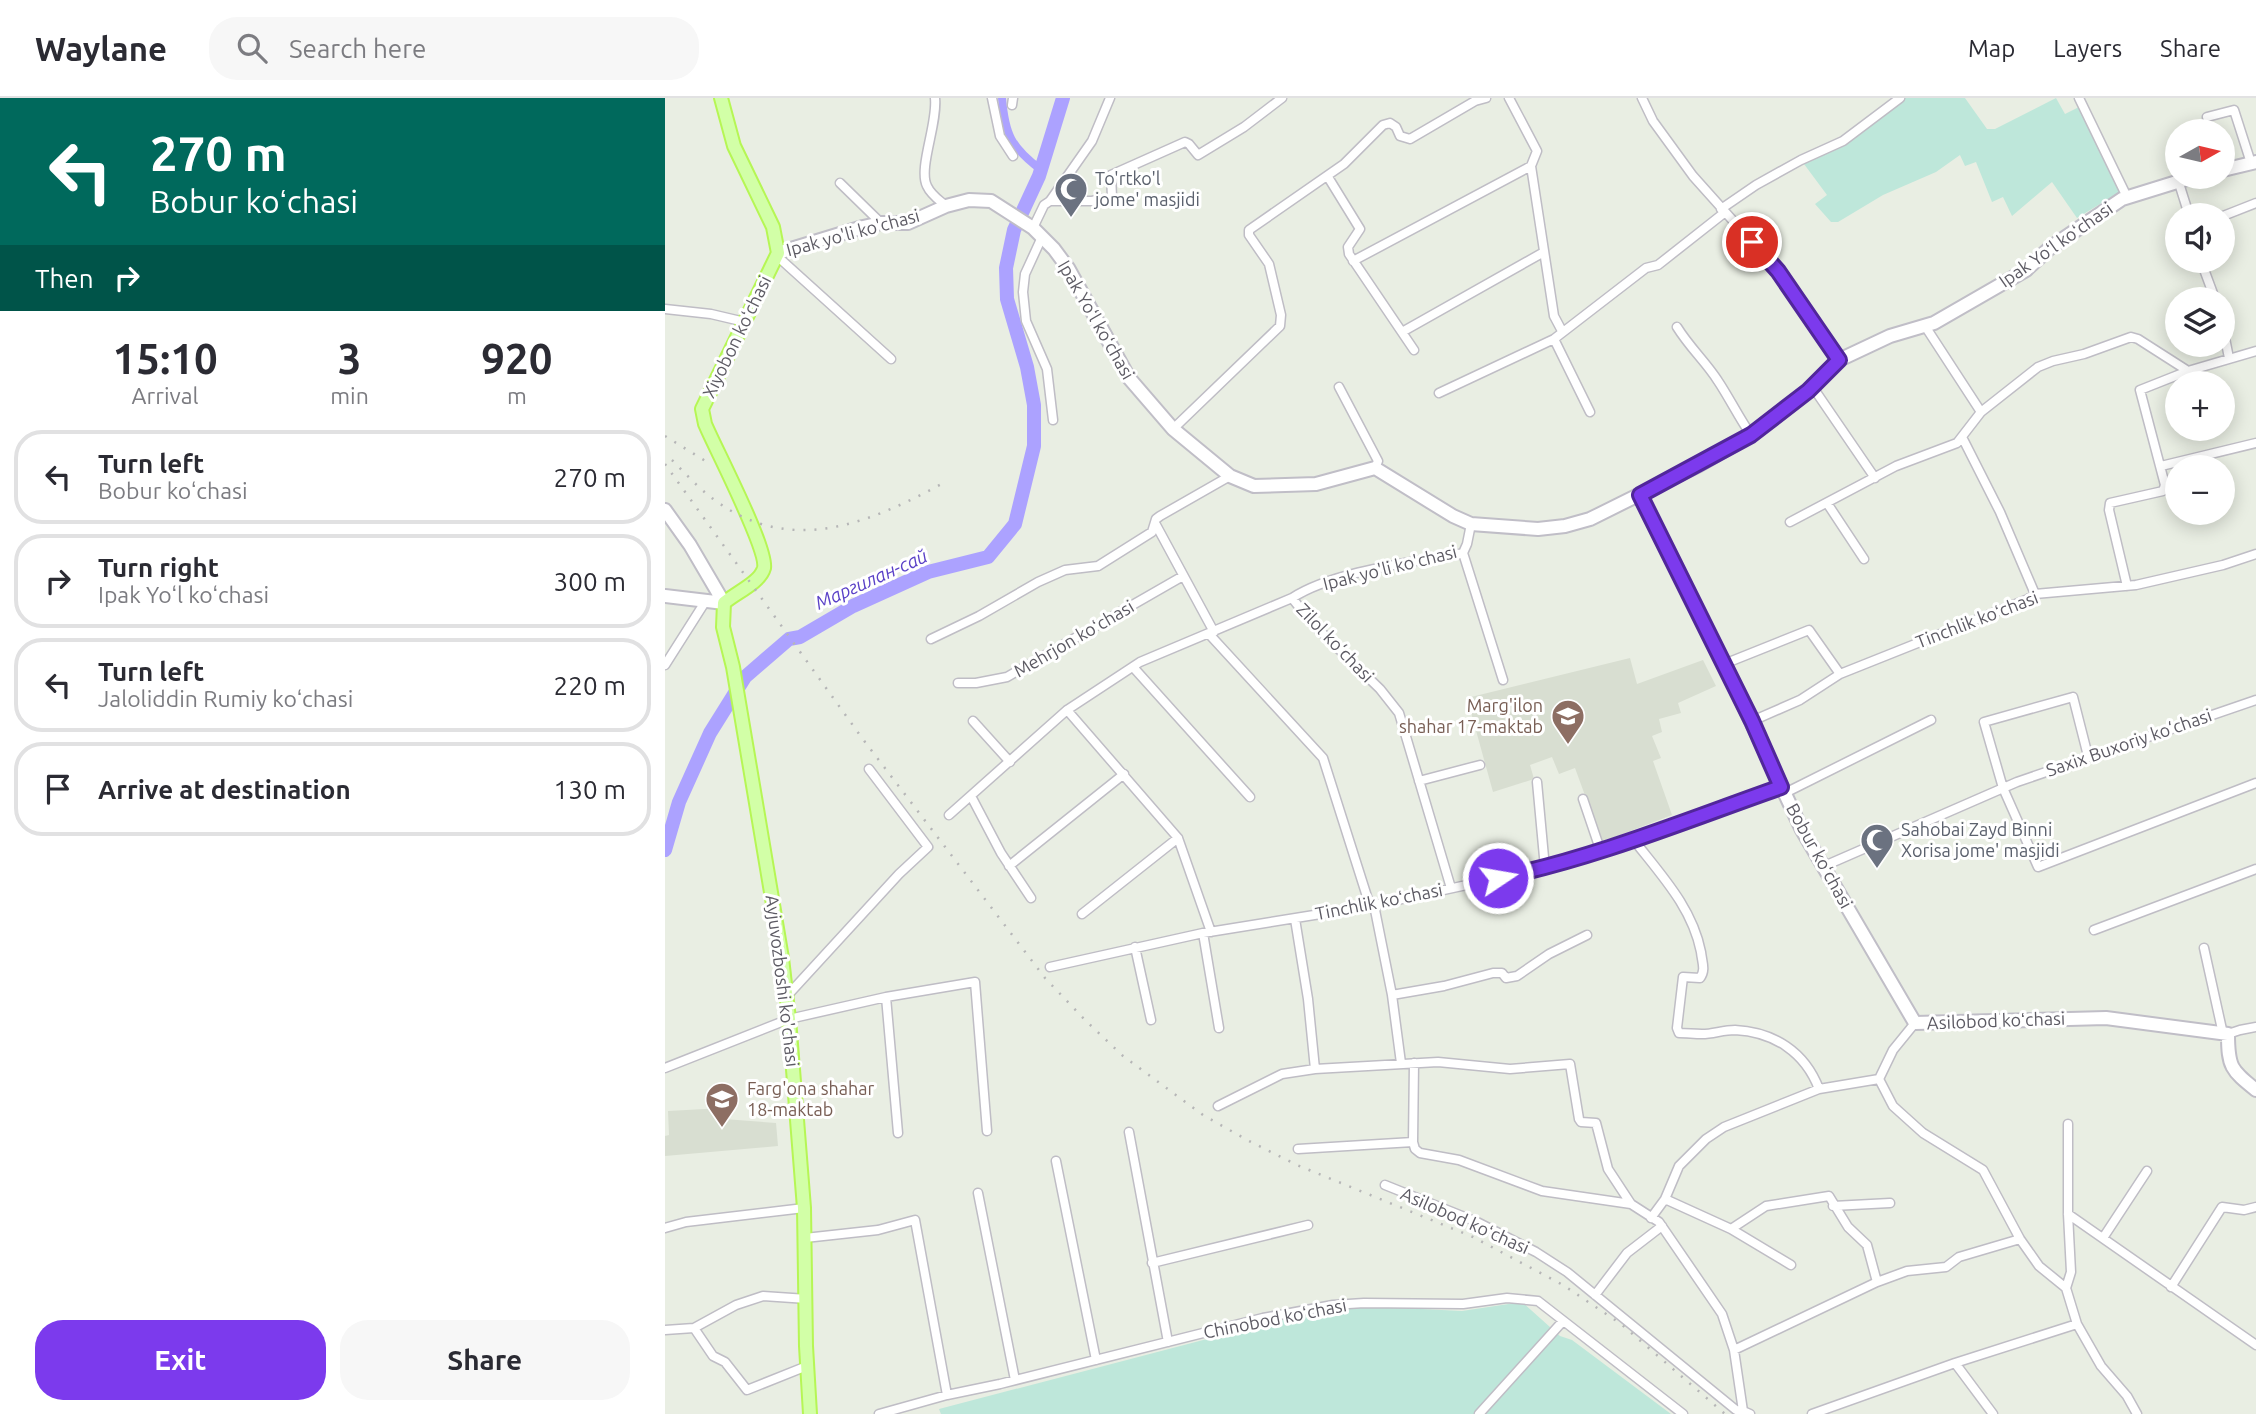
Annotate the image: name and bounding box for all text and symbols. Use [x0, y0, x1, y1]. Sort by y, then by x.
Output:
search box [209, 17, 699, 80]
icon: search [233, 29, 271, 67]
text: Waylane [35, 30, 167, 67]
text: Search here [289, 34, 426, 63]
text: Map [1968, 35, 2015, 62]
text: Layers [2053, 35, 2122, 62]
text: Share [2160, 35, 2221, 62]
north arrow [2165, 119, 2235, 189]
map controls [2165, 119, 2235, 525]
text: 270 m [150, 125, 287, 180]
icon: left [35, 126, 126, 217]
place label: To'rtko'l jome' masjidi [1093, 168, 1200, 209]
mosque icon: To'rtko'l jome' masjidi [1052, 170, 1090, 219]
text: Bobur koʻchasi [150, 183, 358, 219]
street label: Ipak Yoʻl koʻchasi [1995, 198, 2116, 291]
button: sound [2165, 203, 2235, 273]
street label: Ipak yo'li ko'chasi [784, 205, 922, 259]
pin [1722, 212, 1782, 272]
icon: arrive [1733, 223, 1771, 261]
street label: Ipak Yoʻl koʻchasi [1055, 256, 1139, 383]
icon: right [108, 259, 146, 297]
text: Then [35, 264, 94, 293]
street label: Xiyobon koʻchasi [698, 272, 774, 401]
button: layers [2165, 287, 2235, 357]
text: 15:10 [113, 335, 218, 382]
text: 3 [338, 335, 361, 382]
text: 920 [481, 335, 552, 382]
button: + [2165, 371, 2235, 441]
text: Arrival [132, 383, 199, 408]
text: min [330, 383, 369, 408]
text: m [507, 383, 527, 408]
text: Turn left [98, 449, 204, 478]
button: − [2165, 455, 2235, 525]
icon: left [39, 458, 77, 496]
text: 270 m [554, 463, 626, 492]
text: Bobur koʻchasi [98, 478, 248, 503]
street label: Ipak yo'li ko'chasi [1321, 541, 1459, 593]
water label: Маргилан-сай [811, 544, 931, 614]
text: Turn right [98, 553, 219, 582]
icon: right [39, 562, 77, 600]
text: 300 m [554, 567, 626, 596]
text: Ipak Yoʻl koʻchasi [98, 582, 269, 607]
street label: Tinchlik koʻchasi [1913, 587, 2041, 652]
street label: Mehrjon koʻchasi [1010, 596, 1137, 681]
street label: Zilol ko‘chasi [1293, 599, 1378, 686]
text: Turn left [98, 657, 204, 686]
icon: left [39, 666, 77, 704]
text: 220 m [554, 671, 626, 700]
text: Jaloliddin Rumiy koʻchasi [98, 686, 353, 711]
place label: Marg'ilon shahar 17-maktab [1399, 695, 1543, 736]
school or university icon: Marg'ilon shahar 17-maktab [1549, 697, 1587, 746]
street label: Saxix Buxoriy ko‘chasi [2043, 704, 2214, 780]
icon: arrive [39, 770, 77, 808]
text: Arrive at destination [98, 775, 351, 804]
text: 130 m [554, 775, 626, 804]
street label: Bobur koʻchasi [1783, 799, 1857, 912]
place label: Sahobai Zayd Binni Xorisa jome' masjidi [1901, 819, 2060, 860]
mosque icon: Sahobai Zayd Binni Xorisa jome' masjidi [1858, 821, 1896, 870]
position arrow [1461, 841, 1535, 915]
street label: Tinchlik koʻchasi [1313, 879, 1444, 923]
street label: Ayjuvozboshi ko'chasi [763, 894, 803, 1068]
street label: Asilobod koʻchasi [1926, 1008, 2065, 1032]
place label: Farg'ona shahar 18-maktab [747, 1078, 875, 1119]
school or university icon: Farg'ona shahar 18-maktab [703, 1080, 741, 1129]
street label: Asilobod koʻchasi [1398, 1183, 1533, 1257]
street label: Chinobod koʻchasi [1201, 1294, 1348, 1342]
button: Exit [35, 1320, 326, 1400]
button: Share [340, 1320, 630, 1400]

